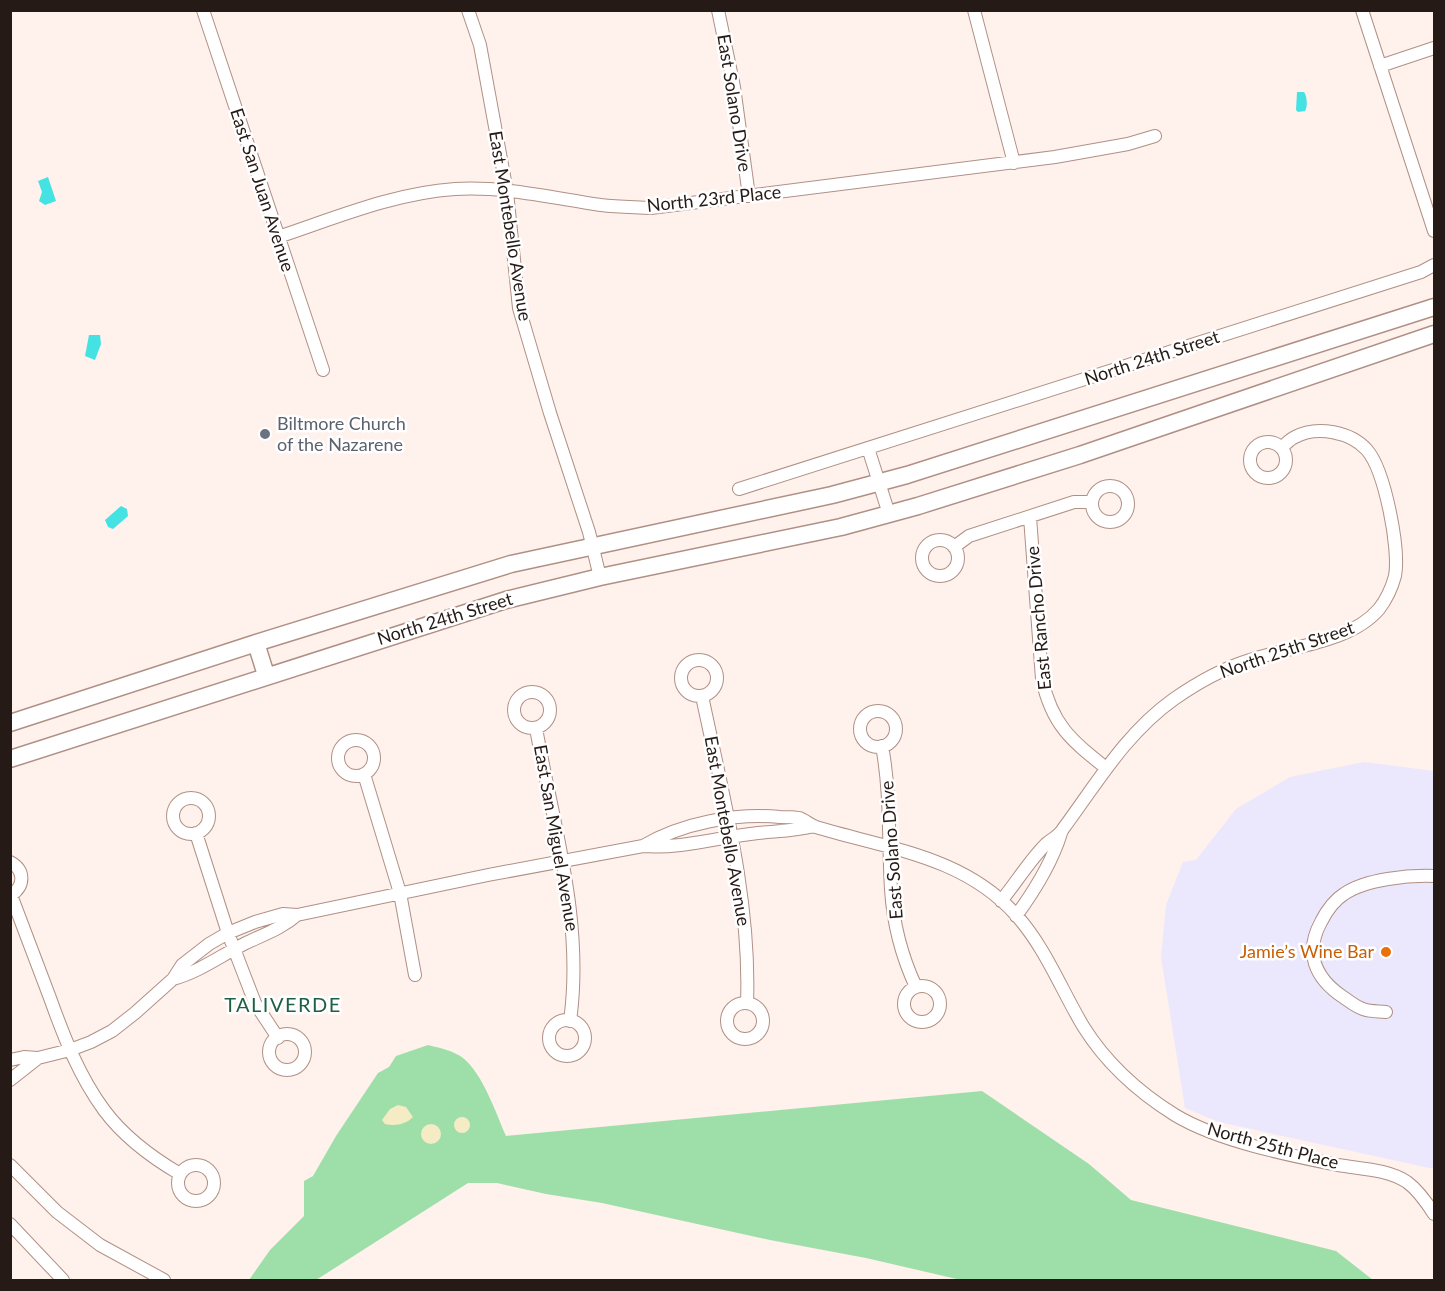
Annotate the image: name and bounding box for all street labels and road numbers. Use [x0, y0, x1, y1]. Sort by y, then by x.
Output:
street label: East Solano Drive [713, 32, 757, 173]
street label: East San Juan Avenue [226, 105, 300, 274]
street label: East Montebello Avenue [485, 129, 537, 323]
street label: North 23rd Place [646, 180, 782, 216]
street label: North 24th Street [1081, 325, 1223, 389]
street label: East Rancho Drive [1021, 545, 1055, 691]
street label: North 24th Street [374, 587, 516, 649]
street label: North 25th Street [1217, 616, 1357, 682]
street label: East Montebello Avenue [700, 734, 756, 928]
street label: East San Miguel Avenue [530, 743, 584, 933]
street label: East Solano Drive [875, 780, 907, 920]
street label: North 25th Place [1205, 1117, 1341, 1173]

